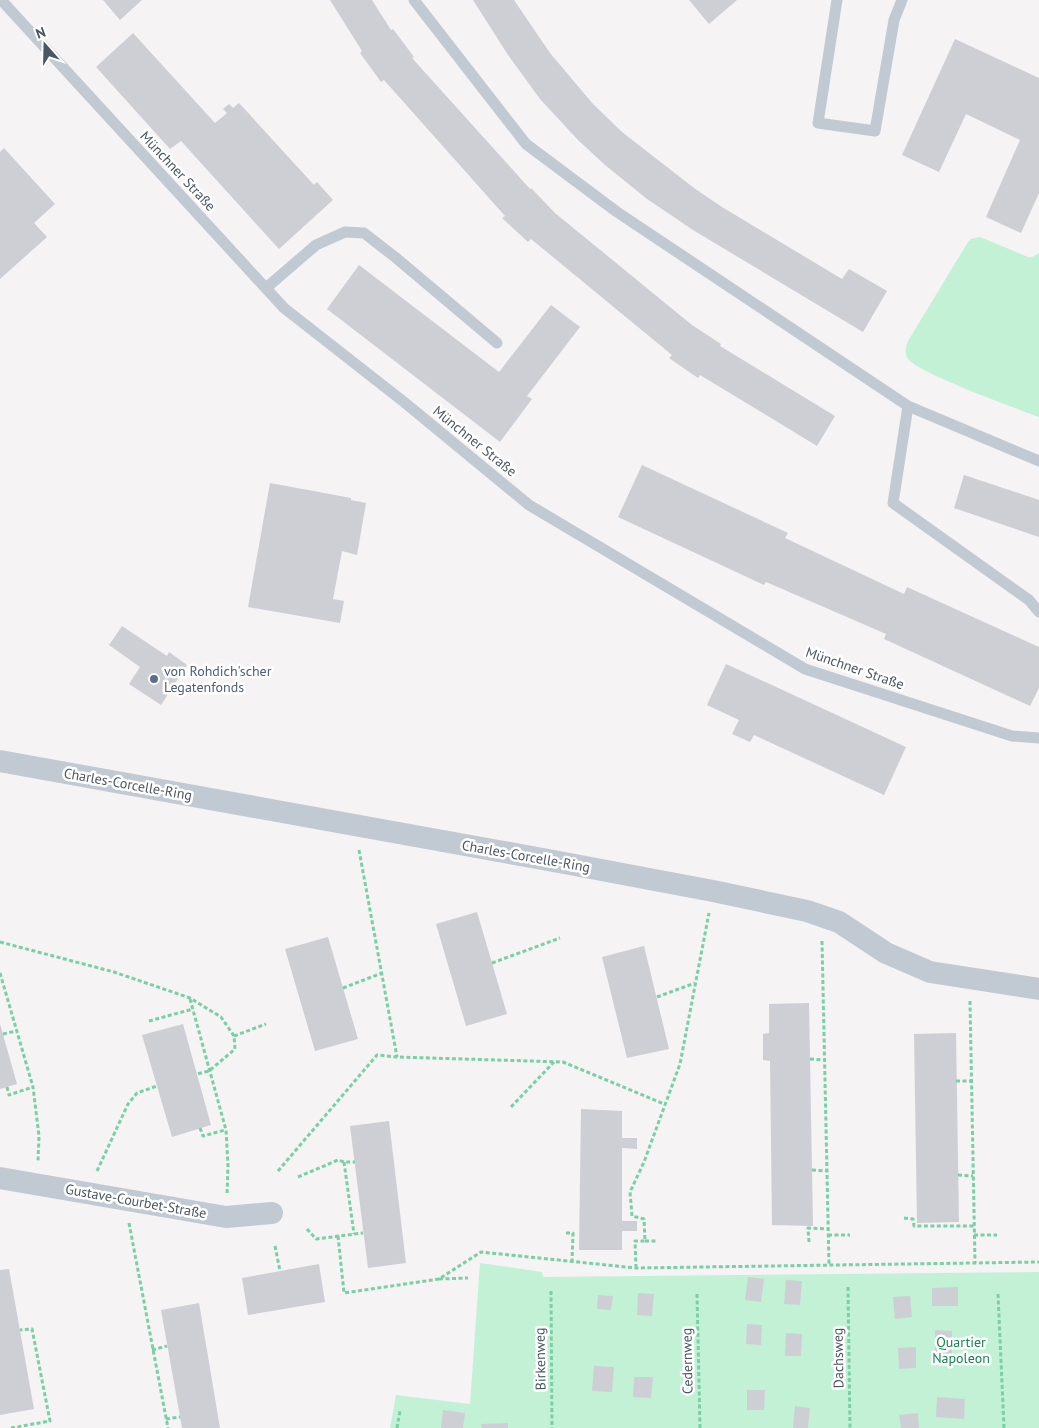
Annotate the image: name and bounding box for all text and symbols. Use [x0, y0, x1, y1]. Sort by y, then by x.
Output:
north arrow [20, 20, 70, 70]
text: N [33, 23, 48, 43]
street label: Münchner Straße [136, 127, 220, 215]
street label: Münchner Straße [429, 402, 521, 480]
street label: Münchner Straße [803, 643, 907, 693]
place label: von Rohdich'scher Legatenfonds [164, 662, 272, 696]
marker: von Rohdich'scher Legatenfonds [148, 673, 160, 685]
street label: Charles-Corcelle-Ring [62, 764, 194, 804]
street label: Charles-Corcelle-Ring [460, 836, 592, 876]
street label: Gustave-Courbet-Straße [64, 1180, 208, 1222]
street label: Birkenweg [530, 1328, 550, 1390]
street label: Cedernweg [677, 1328, 697, 1394]
street label: Dachsweg [828, 1328, 848, 1388]
park label: Quartier Napoleon [932, 1333, 990, 1367]

